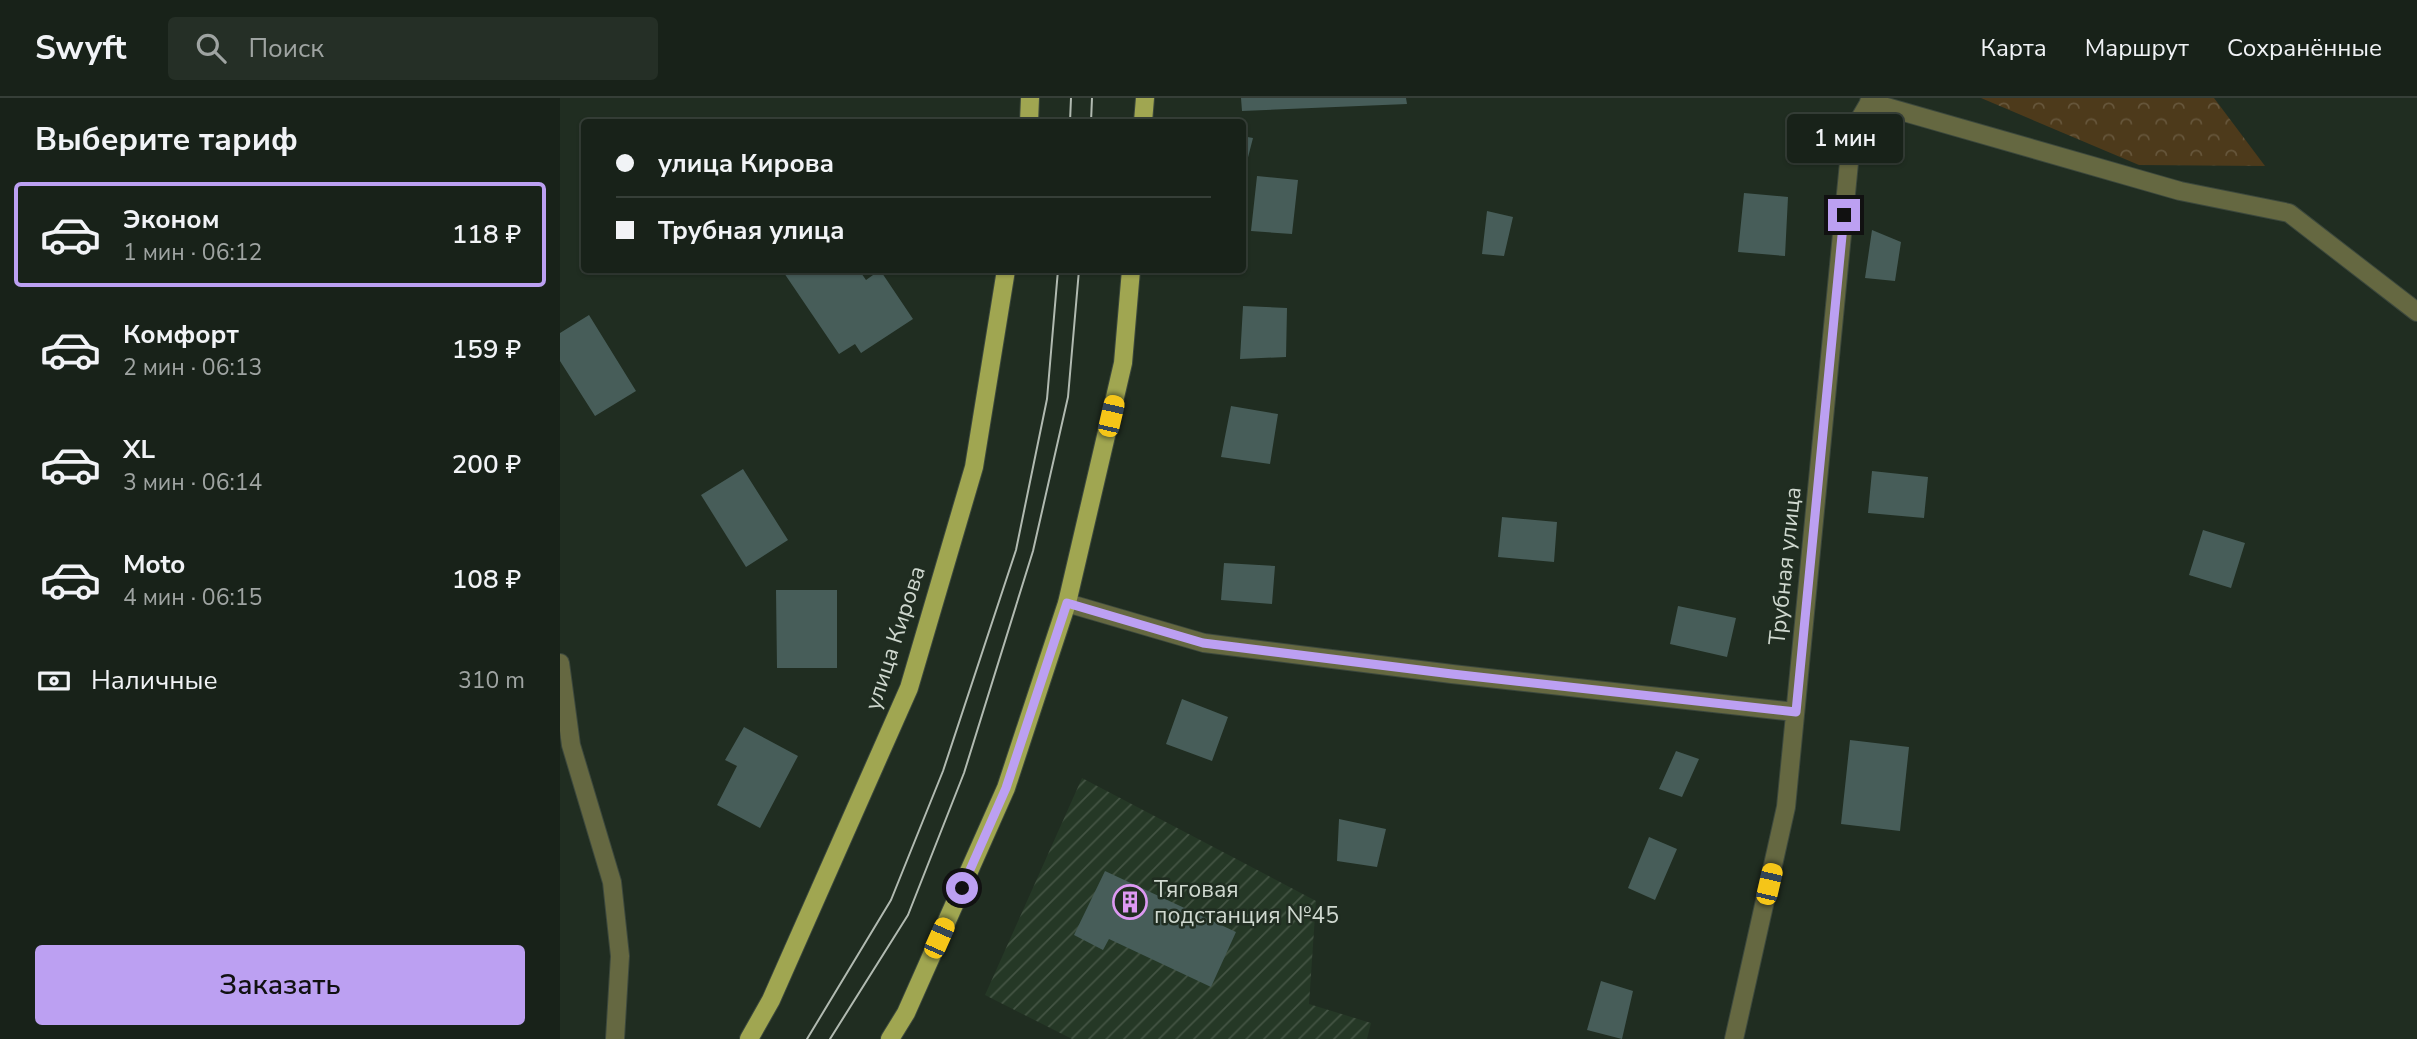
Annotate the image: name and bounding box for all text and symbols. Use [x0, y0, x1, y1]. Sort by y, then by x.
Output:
search box [168, 17, 658, 80]
text: Swyft [35, 26, 126, 71]
icon: search [192, 29, 230, 67]
text: Поиск [248, 31, 324, 66]
text: Карта [1981, 32, 2047, 64]
text: Маршрут [2085, 32, 2189, 64]
text: Сохранённые [2227, 32, 2382, 64]
callout: 1 мин [1786, 114, 1902, 162]
text: Выберите тариф [35, 118, 298, 161]
text: 1 мин [1814, 123, 1876, 154]
text: улица Кирова [658, 146, 834, 181]
route end [1828, 199, 1860, 231]
text: Эконом [123, 202, 220, 237]
icon: car [39, 203, 102, 266]
text: Трубная улица [658, 213, 845, 248]
text: 118 ₽ [452, 217, 521, 252]
text: 1 мин · 06:12 [123, 237, 262, 268]
text: Комфорт [123, 317, 239, 352]
icon: car [39, 318, 102, 381]
text: 159 ₽ [452, 332, 521, 367]
text: 2 мин · 06:13 [123, 352, 262, 383]
car [1097, 393, 1126, 439]
text: XL [123, 432, 155, 467]
icon: car [39, 433, 102, 496]
text: 200 ₽ [452, 447, 521, 482]
text: 3 мин · 06:14 [123, 467, 262, 498]
street label: Трубная улица [1761, 485, 1809, 647]
text: Moto [123, 547, 185, 582]
icon: car [39, 548, 102, 611]
text: 108 ₽ [452, 562, 521, 597]
street label: улица Кирова [857, 562, 933, 714]
text: 4 мин · 06:15 [123, 582, 262, 613]
icon: cash [35, 662, 73, 700]
text: Наличные [91, 663, 218, 698]
text: 310 m [458, 665, 525, 696]
car [1755, 861, 1784, 907]
route start [946, 872, 978, 904]
place label: Тяговая подстанция №45 [1154, 874, 1339, 931]
building icon: Тяговая подстанция №45 [1111, 883, 1149, 921]
car [921, 915, 958, 961]
button: Заказать [35, 945, 525, 1025]

